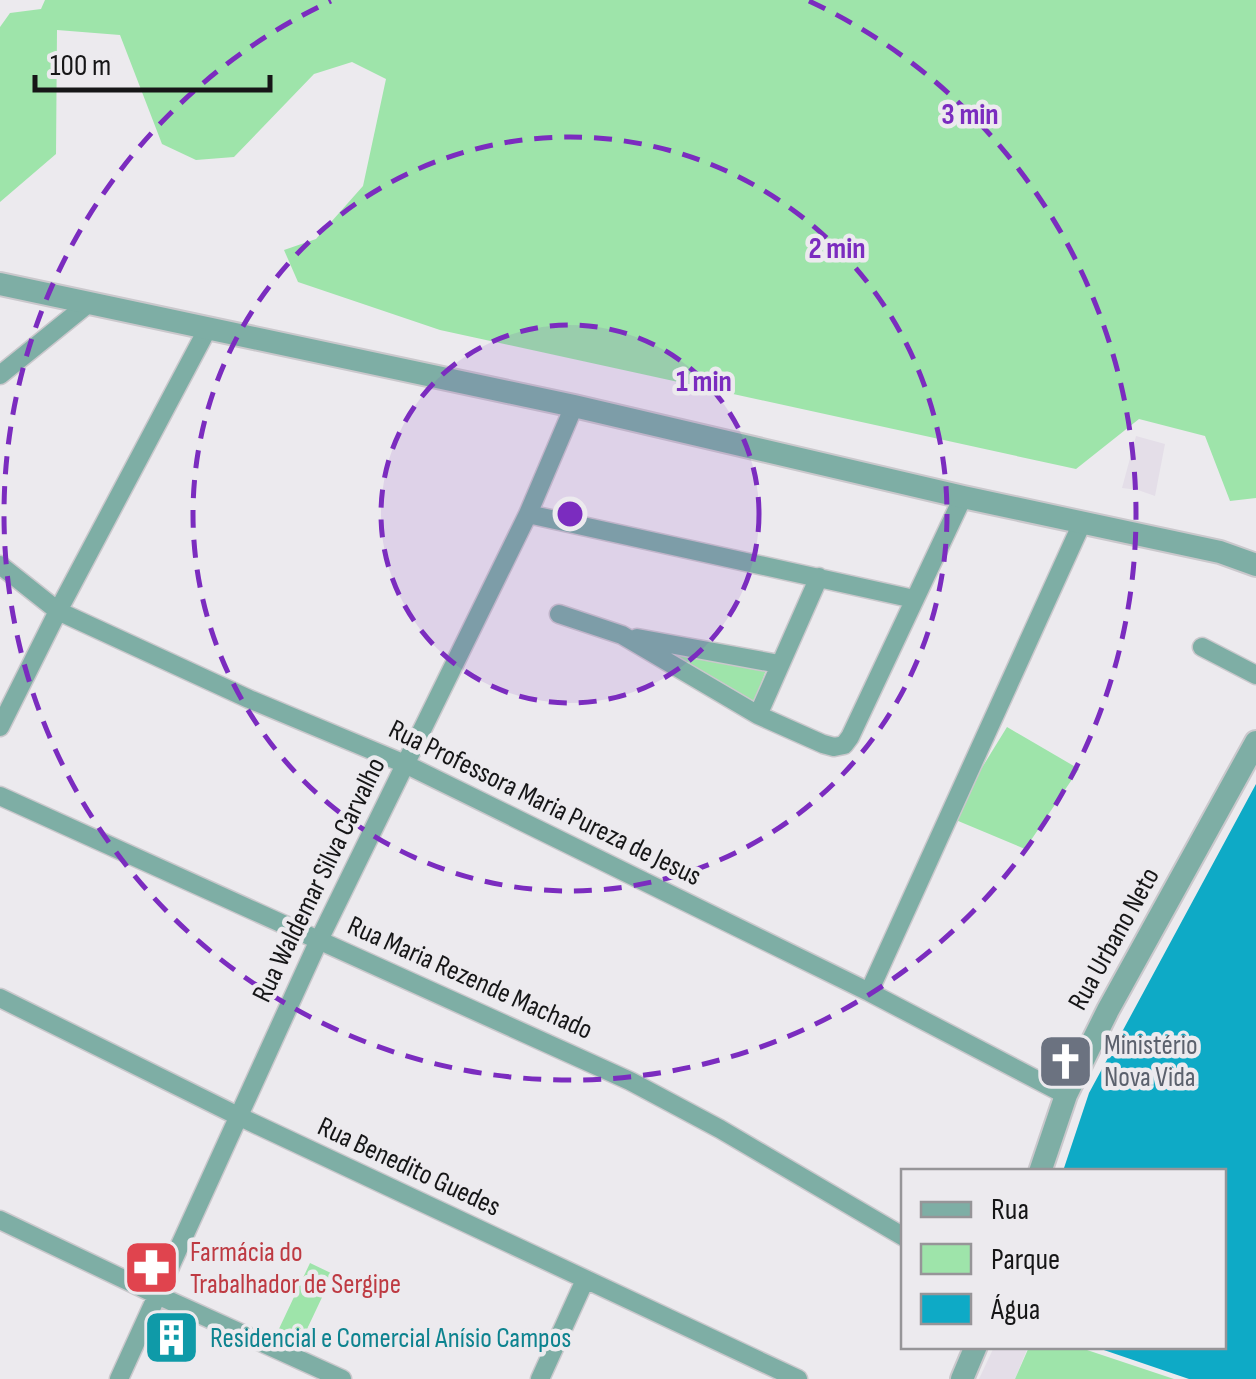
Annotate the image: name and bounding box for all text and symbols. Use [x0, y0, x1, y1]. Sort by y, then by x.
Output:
scale bar [35, 30, 270, 92]
text: 100 m [50, 48, 111, 84]
text: 3 min [941, 97, 999, 133]
text: 2 min [808, 231, 866, 267]
text: 1 min [676, 364, 732, 400]
centre of rings [552, 496, 588, 532]
street label: Rua Professora Maria Pureza de Jesus [383, 713, 707, 893]
street label: Rua Waldemar Silva Carvalho [245, 752, 393, 1008]
street label: Rua Urbano Neto [1061, 862, 1167, 1016]
street label: Rua Maria Rezende Machado [342, 909, 598, 1047]
place label: Ministério Nova Vida [1104, 1029, 1198, 1094]
church icon: Ministério Nova Vida [1035, 1031, 1095, 1091]
street label: Rua Benedito Guedes [312, 1110, 506, 1224]
legend [901, 1169, 1226, 1349]
text: Rua [991, 1192, 1029, 1228]
place label: Farmácia do Trabalhador de Sergipe [190, 1236, 401, 1301]
pharmacy icon: Farmácia do Trabalhador de Sergipe [121, 1238, 181, 1298]
text: Parque [991, 1242, 1060, 1278]
text: Água [990, 1292, 1040, 1328]
building icon: Residencial e Comercial Anísio Campos [141, 1308, 201, 1368]
place label: Residencial e Comercial Anísio Campos [210, 1322, 571, 1355]

